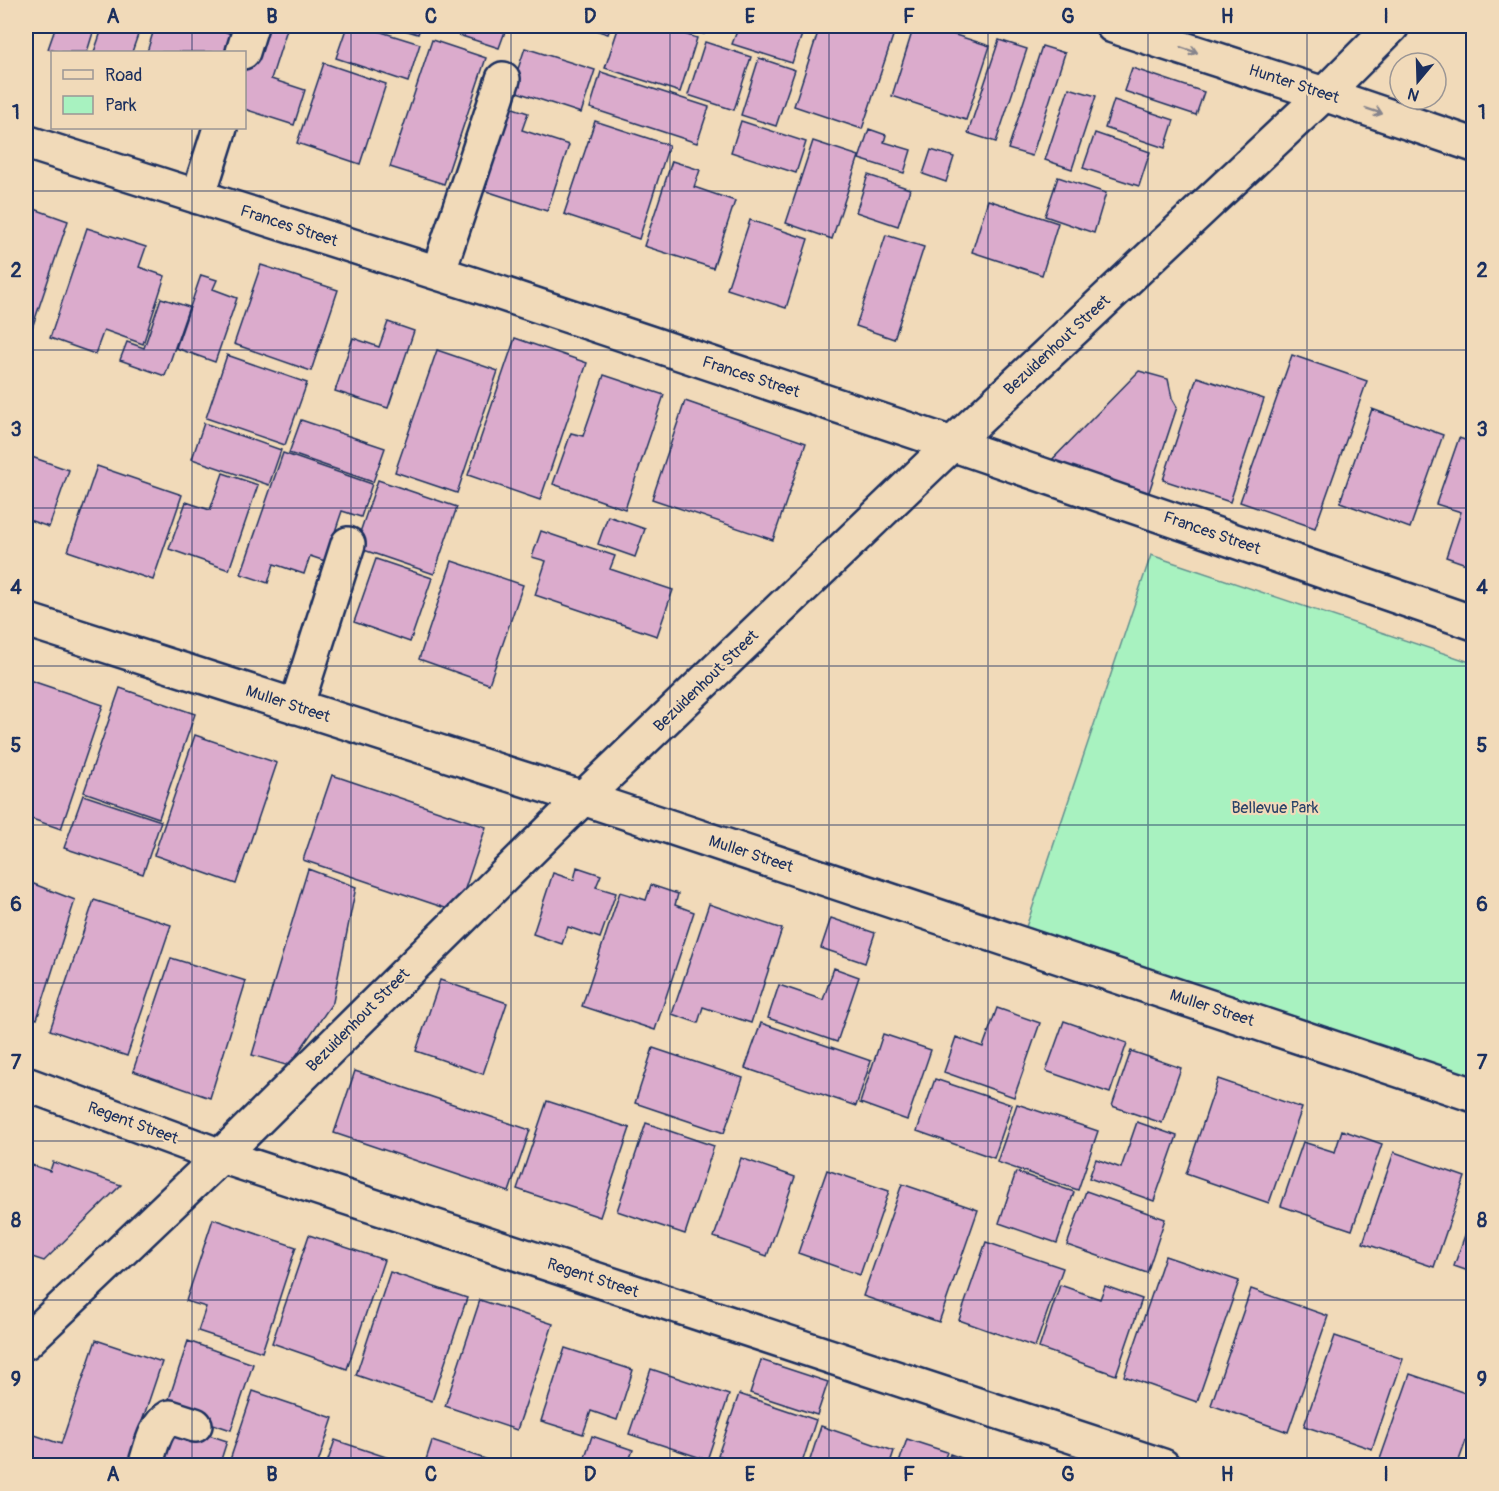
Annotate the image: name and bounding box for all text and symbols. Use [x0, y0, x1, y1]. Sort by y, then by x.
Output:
text: A [107, 4, 120, 29]
text: B [266, 4, 278, 29]
text: C [425, 4, 437, 29]
text: D [584, 4, 597, 29]
text: E [745, 4, 756, 29]
text: F [903, 4, 915, 29]
text: G [1061, 4, 1075, 29]
text: H [1221, 4, 1234, 29]
text: I [1383, 4, 1389, 29]
one-way arrow [1179, 45, 1198, 56]
legend [51, 51, 246, 129]
north arrow [1388, 51, 1448, 111]
street label: Hunter Street [1246, 60, 1342, 108]
text: Road [105, 64, 142, 87]
text: N [1405, 83, 1422, 105]
text: Park [105, 94, 137, 117]
text: 1 [12, 100, 20, 125]
text: 1 [1478, 100, 1486, 125]
one-way arrow [1364, 106, 1383, 117]
street label: Frances Street [238, 201, 341, 251]
text: 2 [10, 258, 22, 283]
text: 2 [1476, 258, 1488, 283]
street label: Bezuidenhout Street [1000, 290, 1115, 399]
street label: Frances Street [700, 352, 803, 402]
text: 3 [10, 417, 22, 442]
text: 3 [1476, 417, 1488, 442]
street label: Frances Street [1161, 507, 1264, 559]
text: 4 [10, 575, 22, 600]
text: 4 [1476, 575, 1488, 600]
street label: Bezuidenhout Street [649, 625, 763, 736]
street label: Muller Street [243, 681, 333, 727]
text: 5 [11, 733, 22, 758]
text: 5 [1477, 733, 1488, 758]
park label: Bellevue Park [1231, 798, 1319, 818]
street label: Muller Street [706, 831, 796, 877]
text: 6 [10, 892, 22, 917]
text: 6 [1476, 892, 1488, 917]
street label: Bezuidenhout Street [302, 964, 414, 1076]
street label: Muller Street [1167, 985, 1257, 1031]
text: 7 [11, 1050, 22, 1075]
text: 7 [1477, 1050, 1488, 1075]
street label: Regent Street [85, 1097, 182, 1149]
text: 8 [11, 1208, 21, 1233]
text: 8 [1477, 1208, 1487, 1233]
street label: Regent Street [545, 1254, 642, 1302]
text: 9 [11, 1367, 21, 1392]
text: 9 [1477, 1367, 1487, 1392]
text: A [107, 1462, 120, 1487]
text: B [266, 1462, 278, 1487]
text: C [425, 1462, 437, 1487]
text: D [584, 1462, 597, 1487]
text: E [745, 1462, 756, 1487]
text: F [903, 1462, 915, 1487]
text: G [1061, 1462, 1075, 1487]
text: H [1221, 1462, 1234, 1487]
text: I [1383, 1462, 1389, 1487]

